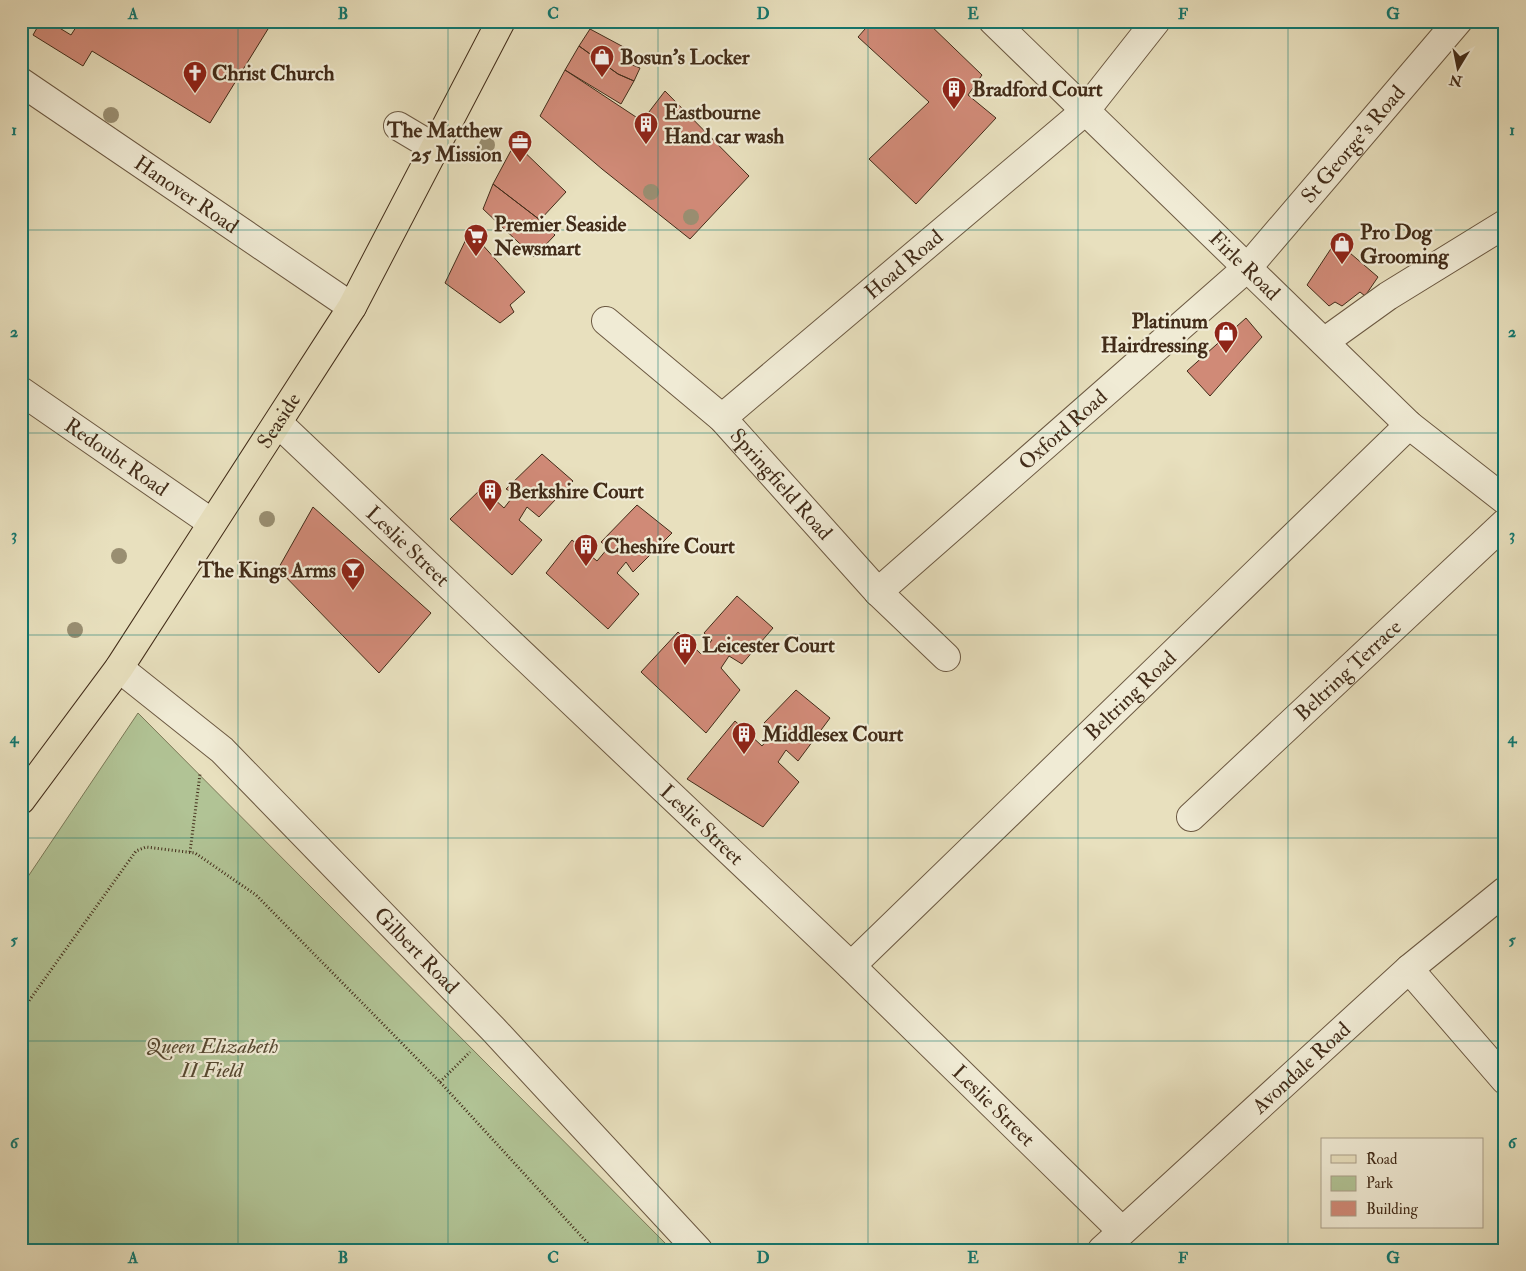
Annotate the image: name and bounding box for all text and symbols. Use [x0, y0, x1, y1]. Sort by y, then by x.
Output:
text: A [127, 4, 139, 24]
text: B [338, 4, 348, 24]
text: C [547, 4, 559, 24]
text: D [756, 4, 770, 24]
text: E [967, 4, 979, 24]
text: F [1178, 4, 1188, 24]
text: G [1386, 4, 1400, 24]
north arrow [1434, 42, 1484, 92]
shop icon: Bosun's Locker [589, 44, 615, 78]
place label: Bosun's Locker [620, 44, 751, 71]
church icon: Christ Church [182, 60, 208, 94]
place label: Christ Church [212, 60, 335, 87]
text: N [1448, 71, 1464, 90]
building icon: Bradford Court [941, 76, 967, 110]
place label: Bradford Court [972, 76, 1103, 103]
street label: St George's Road [1295, 79, 1412, 209]
place label: Eastbourne Hand car wash [664, 99, 784, 150]
building icon: Eastbourne Hand car wash [633, 111, 659, 145]
place label: The Matthew 25 Mission [386, 117, 503, 168]
text: 1 [11, 120, 17, 140]
text: 1 [1509, 120, 1515, 140]
office icon: The Matthew 25 Mission [507, 129, 533, 163]
street label: Hanover Road [129, 150, 244, 240]
place label: Premier Seaside Newsmart [493, 211, 627, 262]
place label: Pro Dog Grooming [1360, 219, 1449, 270]
supermarket icon: Premier Seaside Newsmart [463, 223, 489, 257]
street label: Hoad Road [859, 223, 949, 305]
street label: Firle Road [1203, 225, 1286, 307]
shop icon: Pro Dog Grooming [1329, 231, 1355, 265]
place label: Platinum Hairdressing [1101, 308, 1209, 359]
shop icon: Platinum Hairdressing [1213, 320, 1239, 354]
text: 2 [10, 322, 18, 342]
text: 2 [1508, 322, 1516, 342]
street label: Oxford Road [1013, 383, 1114, 476]
street label: Seaside [251, 388, 307, 454]
street label: Redoubt Road [59, 412, 174, 503]
street label: Springfield Road [724, 423, 839, 546]
building icon: Berkshire Court [477, 478, 503, 512]
place label: Berkshire Court [508, 478, 644, 505]
street label: Leslie Street [360, 500, 455, 593]
text: 3 [11, 525, 17, 545]
text: 3 [1509, 525, 1515, 545]
building icon: Cheshire Court [573, 533, 599, 567]
place label: Cheshire Court [604, 533, 735, 560]
place label: The Kings Arms [197, 557, 336, 584]
bar icon: The Kings Arms [340, 557, 366, 591]
street label: Beltring Terrace [1289, 614, 1408, 727]
building icon: Leicester Court [672, 632, 698, 666]
place label: Leicester Court [702, 632, 835, 659]
street label: Beltring Road [1079, 645, 1183, 746]
building icon: Middlesex Court [731, 721, 757, 755]
place label: Middlesex Court [761, 721, 903, 748]
text: 4 [9, 728, 20, 748]
text: 4 [1507, 728, 1518, 748]
street label: Leslie Street [654, 779, 749, 871]
street label: Gilbert Road [368, 902, 465, 1000]
text: 5 [10, 930, 18, 950]
text: 5 [1508, 930, 1516, 950]
street label: Avondale Road [1246, 1016, 1357, 1121]
park label: Queen Elizabeth II Field [145, 1033, 279, 1084]
street label: Leslie Street [946, 1059, 1041, 1153]
text: 6 [10, 1133, 20, 1153]
text: 6 [1508, 1133, 1518, 1153]
legend [1321, 1138, 1484, 1228]
text: Road [1366, 1150, 1398, 1169]
text: Park [1366, 1174, 1393, 1193]
text: Building [1366, 1200, 1418, 1219]
text: A [127, 1248, 139, 1268]
text: B [338, 1248, 348, 1268]
text: C [547, 1248, 559, 1268]
text: D [756, 1248, 770, 1268]
text: E [967, 1248, 979, 1268]
text: F [1178, 1248, 1188, 1268]
text: G [1386, 1248, 1400, 1268]

